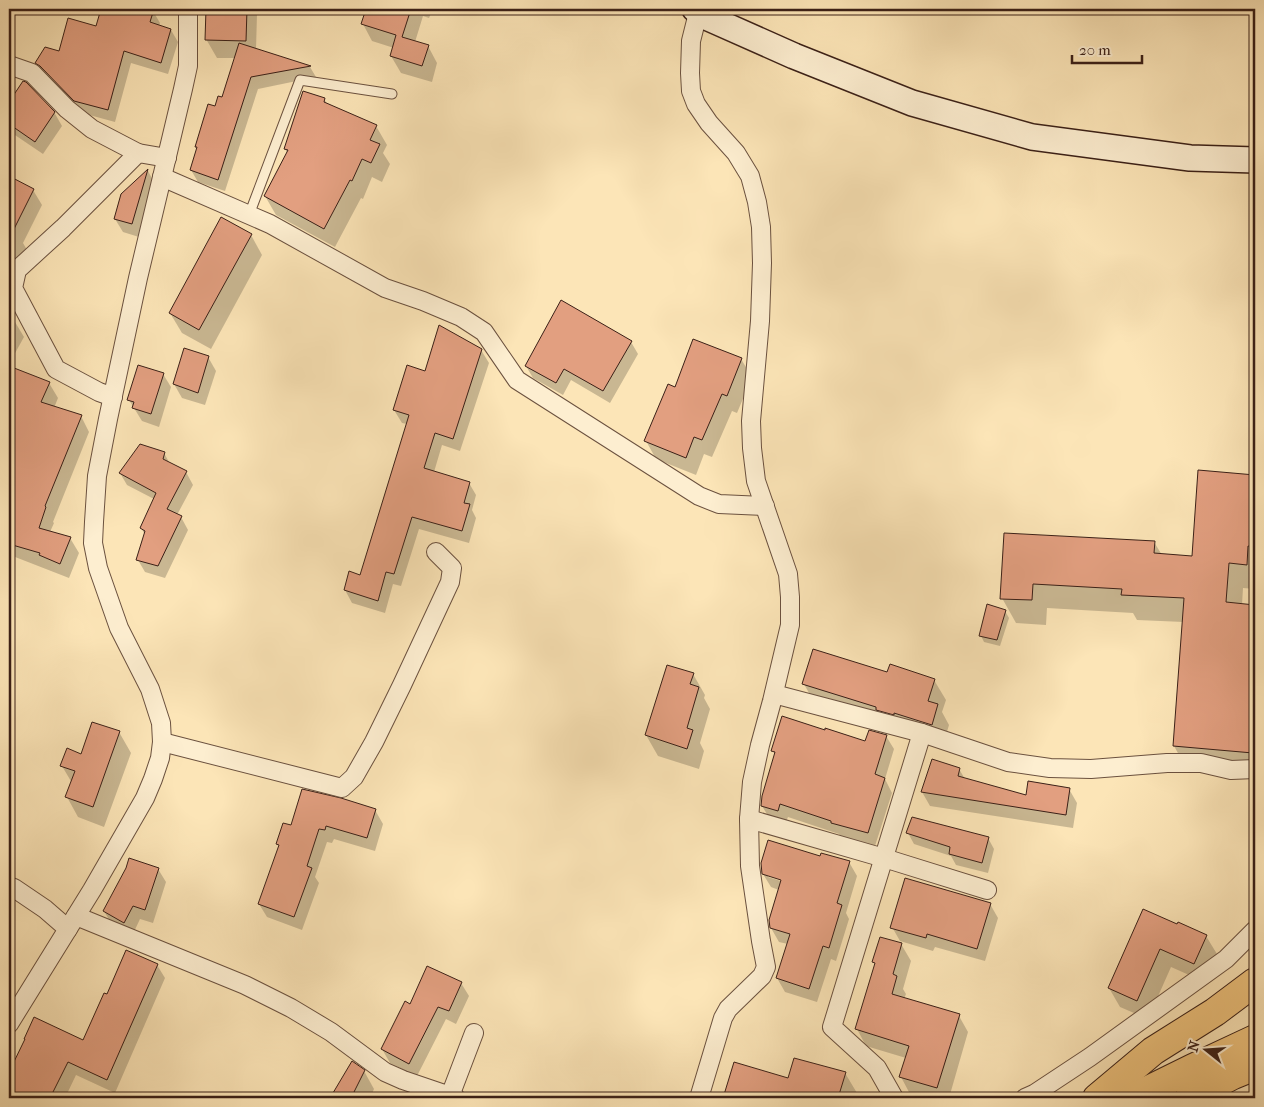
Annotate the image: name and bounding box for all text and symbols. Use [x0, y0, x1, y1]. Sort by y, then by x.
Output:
scale bar [1072, 32, 1142, 64]
text: 20 m [1079, 41, 1111, 59]
north arrow [1182, 1024, 1232, 1074]
text: N [1184, 1038, 1204, 1054]

